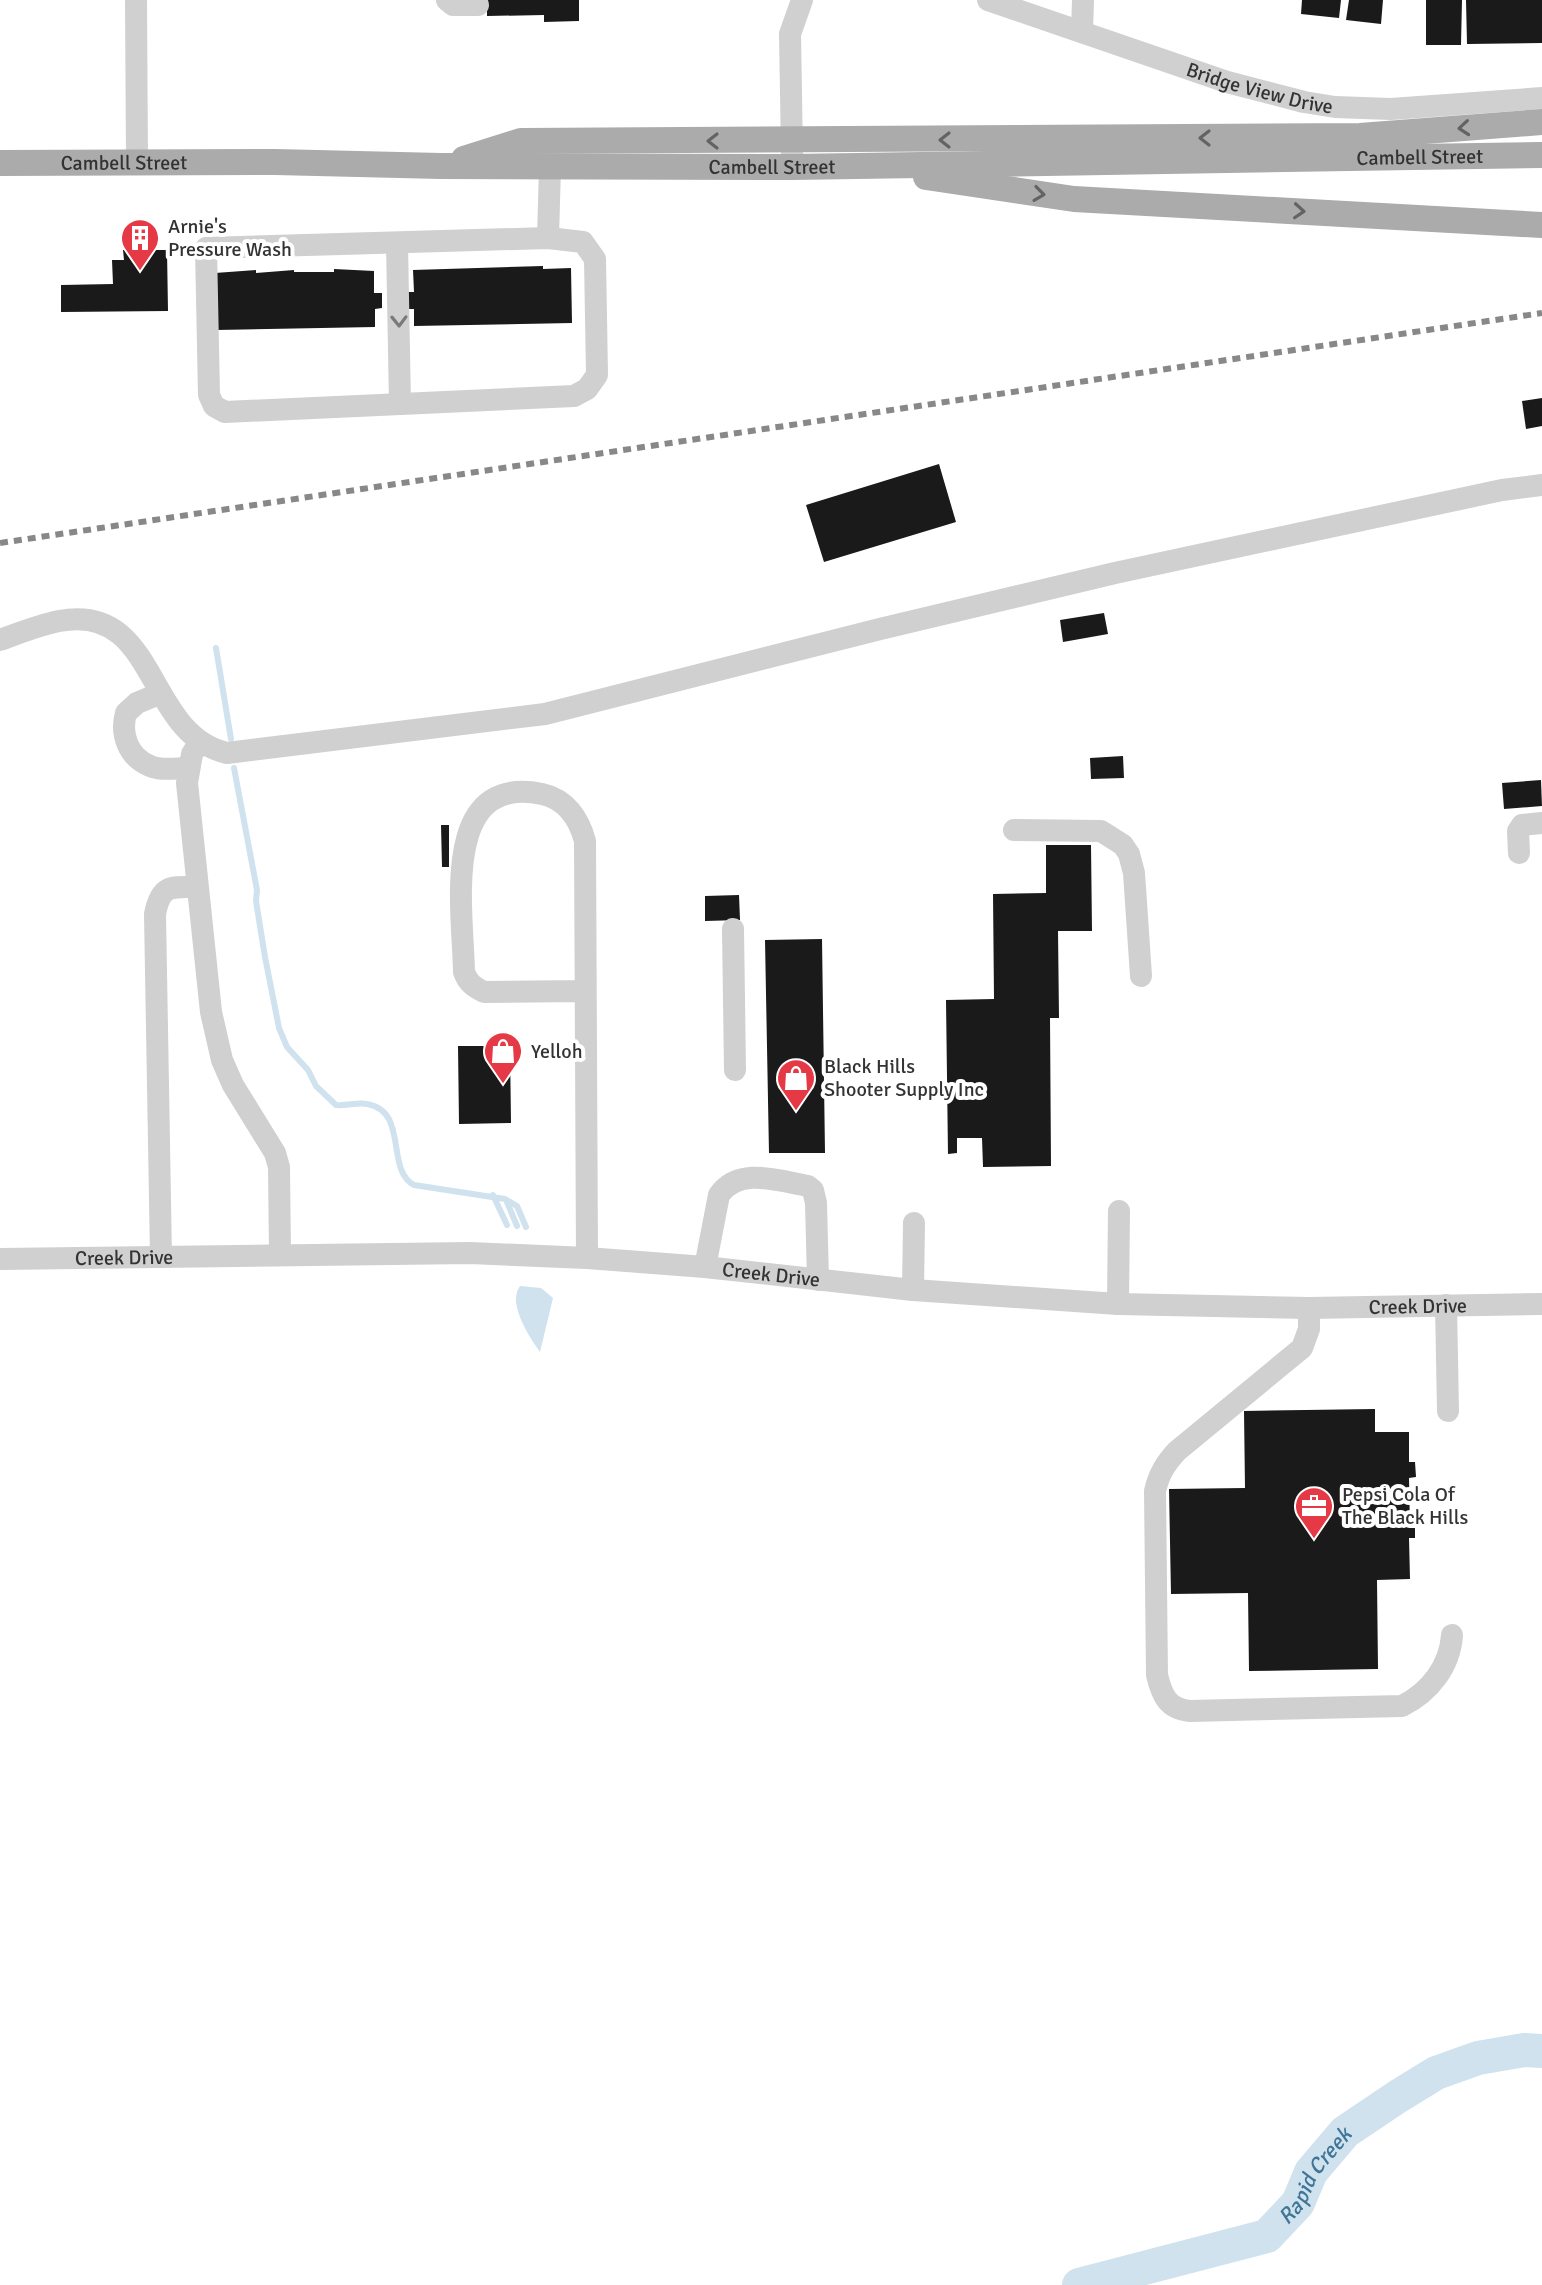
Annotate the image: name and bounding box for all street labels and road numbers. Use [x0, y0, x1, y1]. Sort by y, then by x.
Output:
street label: Bridge View Drive [1183, 57, 1335, 119]
street label: Cambell Street [1356, 143, 1483, 170]
street label: Cambell Street [61, 150, 187, 175]
street label: Cambell Street [709, 154, 836, 180]
street label: Creek Drive [75, 1244, 173, 1271]
street label: Creek Drive [721, 1256, 821, 1292]
street label: Creek Drive [1368, 1293, 1467, 1319]

